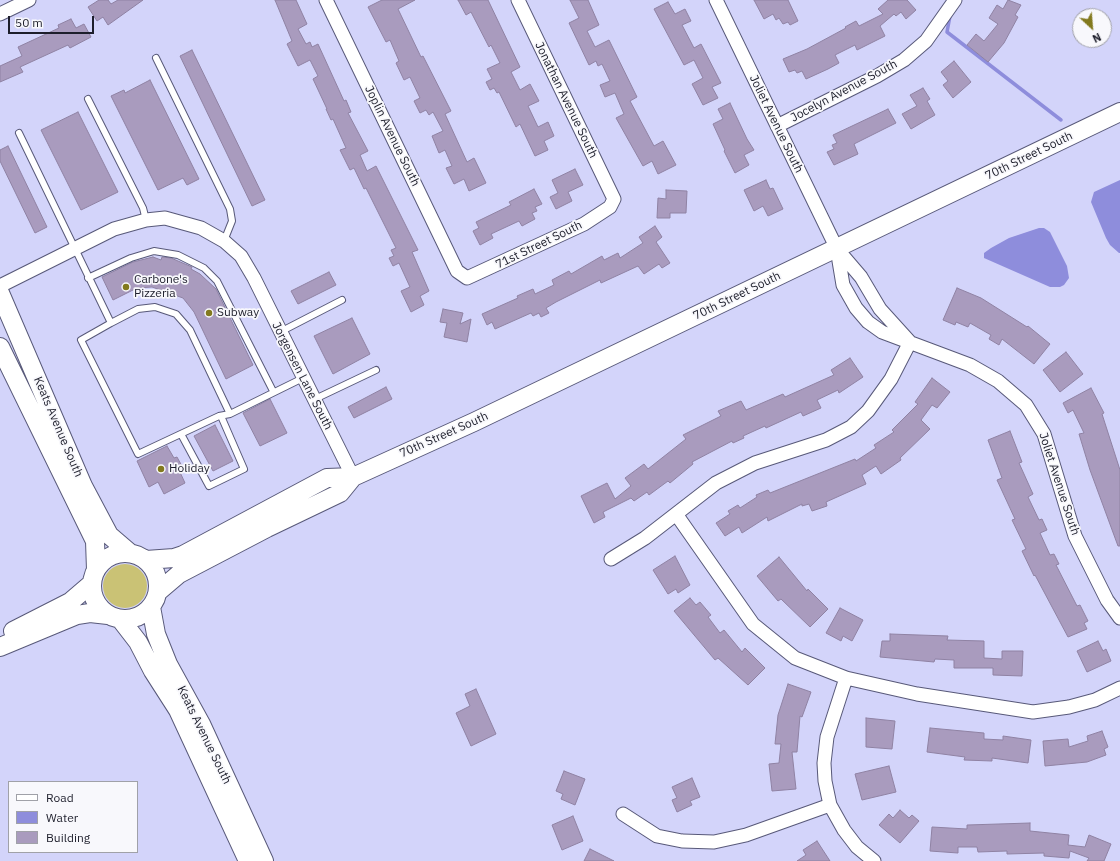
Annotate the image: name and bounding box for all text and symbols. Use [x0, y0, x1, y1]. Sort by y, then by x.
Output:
scale bar [10, 8, 96, 34]
north arrow [1072, 8, 1112, 48]
text: 50 m [15, 15, 43, 30]
text: N [1090, 30, 1103, 46]
street label: Jonathan Avenue South [532, 40, 600, 160]
street label: Jocelyn Avenue South [788, 57, 900, 125]
street label: Joliet Avenue South [746, 73, 806, 175]
street label: Joplin Avenue South [361, 83, 423, 189]
street label: 70th Street South [983, 129, 1075, 183]
street label: 71st Street South [493, 218, 585, 272]
street label: 70th Street South [691, 269, 783, 323]
place label: Carbone's Pizzeria [134, 273, 188, 301]
marker: Carbone's Pizzeria [121, 282, 131, 292]
place label: Subway [217, 306, 259, 320]
marker: Subway [204, 308, 214, 318]
street label: Jorgensen Lane South [269, 320, 335, 432]
street label: Keats Avenue South [30, 375, 86, 479]
street label: 70th Street South [397, 409, 491, 461]
street label: Joliet Avenue South [1036, 431, 1082, 537]
place label: Holiday [169, 462, 210, 476]
marker: Holiday [156, 464, 166, 474]
street label: Keats Avenue South [174, 683, 234, 787]
legend [8, 781, 138, 853]
text: Road [46, 790, 74, 805]
text: Water [46, 810, 78, 825]
text: Building [46, 830, 90, 845]

